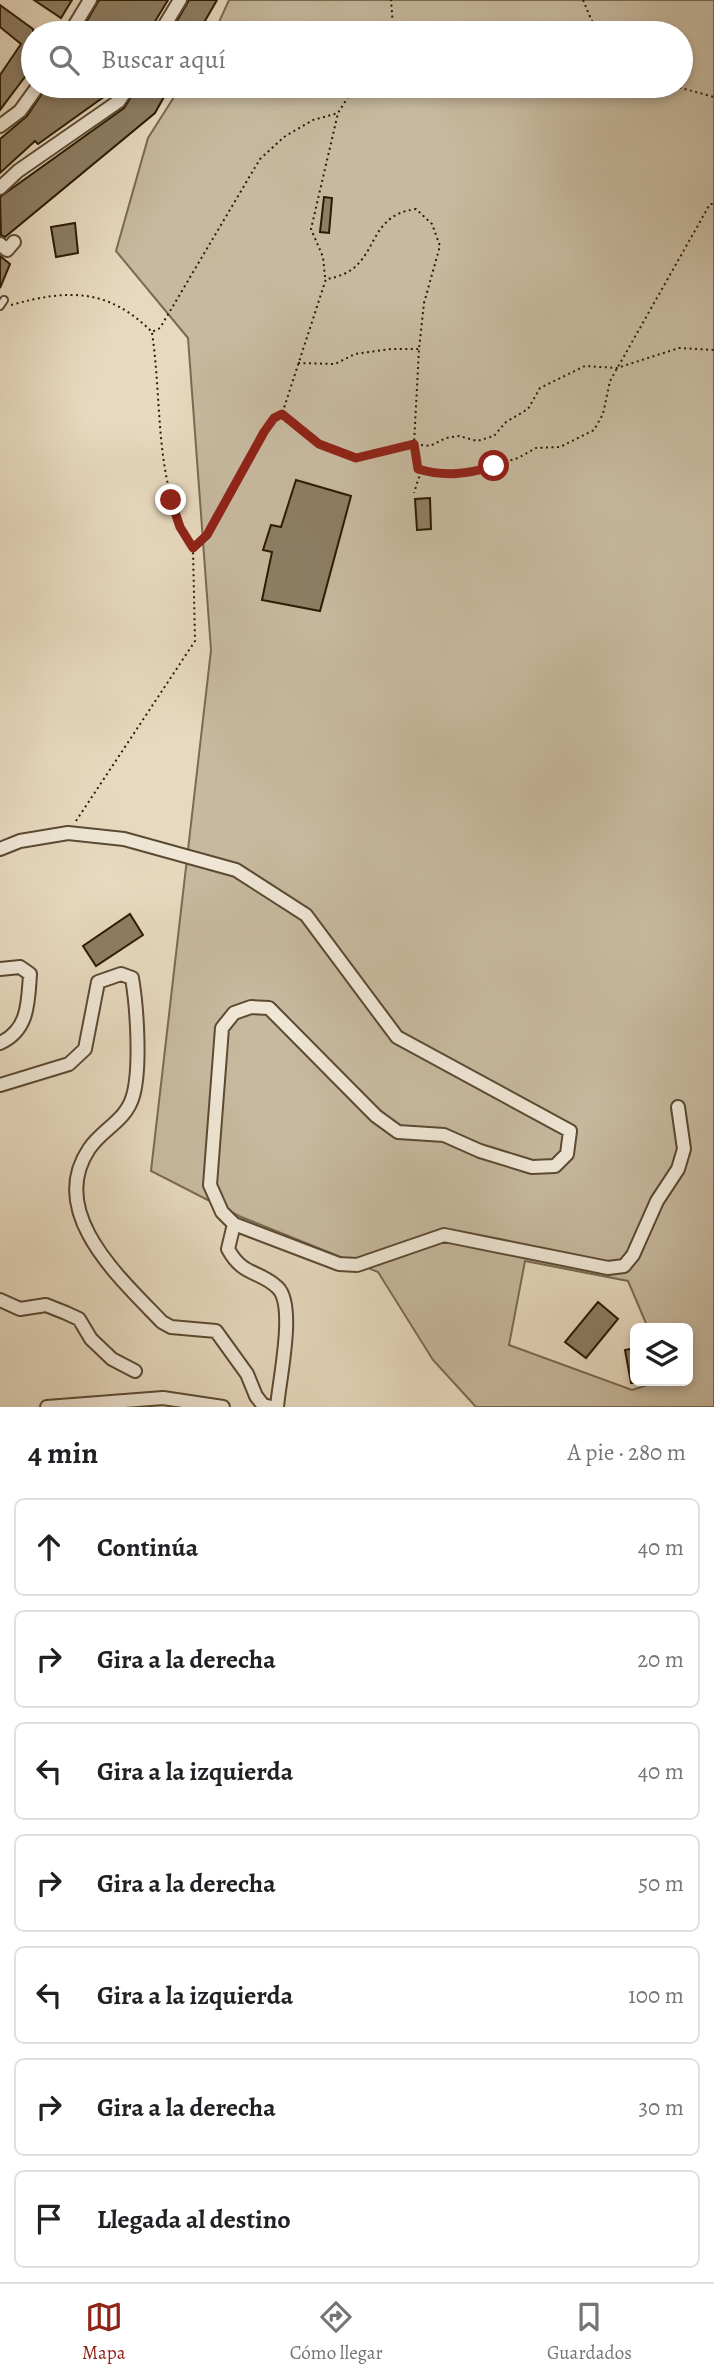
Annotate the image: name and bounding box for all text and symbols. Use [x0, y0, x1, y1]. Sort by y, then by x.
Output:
search box [21, 21, 693, 98]
icon: search [45, 41, 83, 79]
text: Buscar aquí [101, 42, 226, 77]
route start [478, 450, 509, 481]
route end [155, 484, 186, 515]
map controls [630, 1323, 693, 1386]
button: layers [630, 1323, 693, 1386]
text: 4 min [28, 1433, 98, 1473]
text: A pie · 280 m [567, 1437, 686, 1468]
icon: ahead [30, 1528, 68, 1566]
text: Continúa [97, 1530, 198, 1565]
text: 40 m [638, 1532, 684, 1563]
icon: right [30, 1640, 68, 1678]
text: Gira a la derecha [97, 1642, 276, 1677]
text: 20 m [637, 1644, 684, 1675]
icon: left [30, 1752, 68, 1790]
text: Gira a la izquierda [97, 1754, 293, 1789]
text: 40 m [638, 1756, 684, 1787]
icon: right [30, 1864, 68, 1902]
text: Gira a la derecha [97, 1866, 276, 1901]
text: 50 m [638, 1868, 684, 1899]
icon: left [30, 1976, 68, 2014]
text: Gira a la izquierda [97, 1978, 293, 2013]
text: 100 m [628, 1980, 684, 2011]
icon: right [30, 2088, 68, 2126]
text: Gira a la derecha [97, 2090, 276, 2125]
text: 30 m [638, 2092, 684, 2123]
icon: arrive [30, 2200, 68, 2238]
text: Llegada al destino [97, 2202, 291, 2237]
tab: Mapa [82, 2298, 126, 2366]
tab: Cómo llegar [290, 2298, 383, 2366]
tab: Guardados [547, 2298, 632, 2366]

